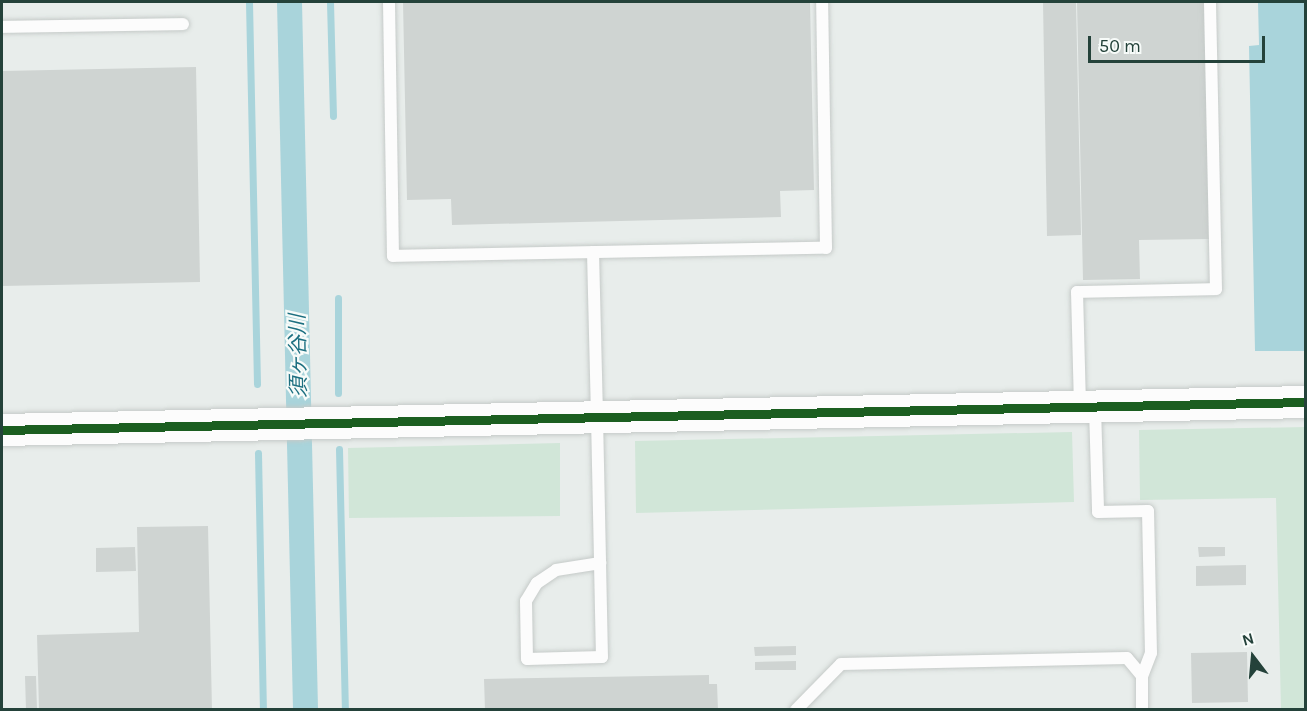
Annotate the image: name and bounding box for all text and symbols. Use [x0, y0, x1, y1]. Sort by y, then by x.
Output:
scale bar [1091, 24, 1268, 62]
text: 50 m [1099, 35, 1141, 57]
water label: 須ヶ谷川 [285, 314, 311, 398]
north arrow [1223, 627, 1283, 687]
text: N [1240, 629, 1256, 650]

